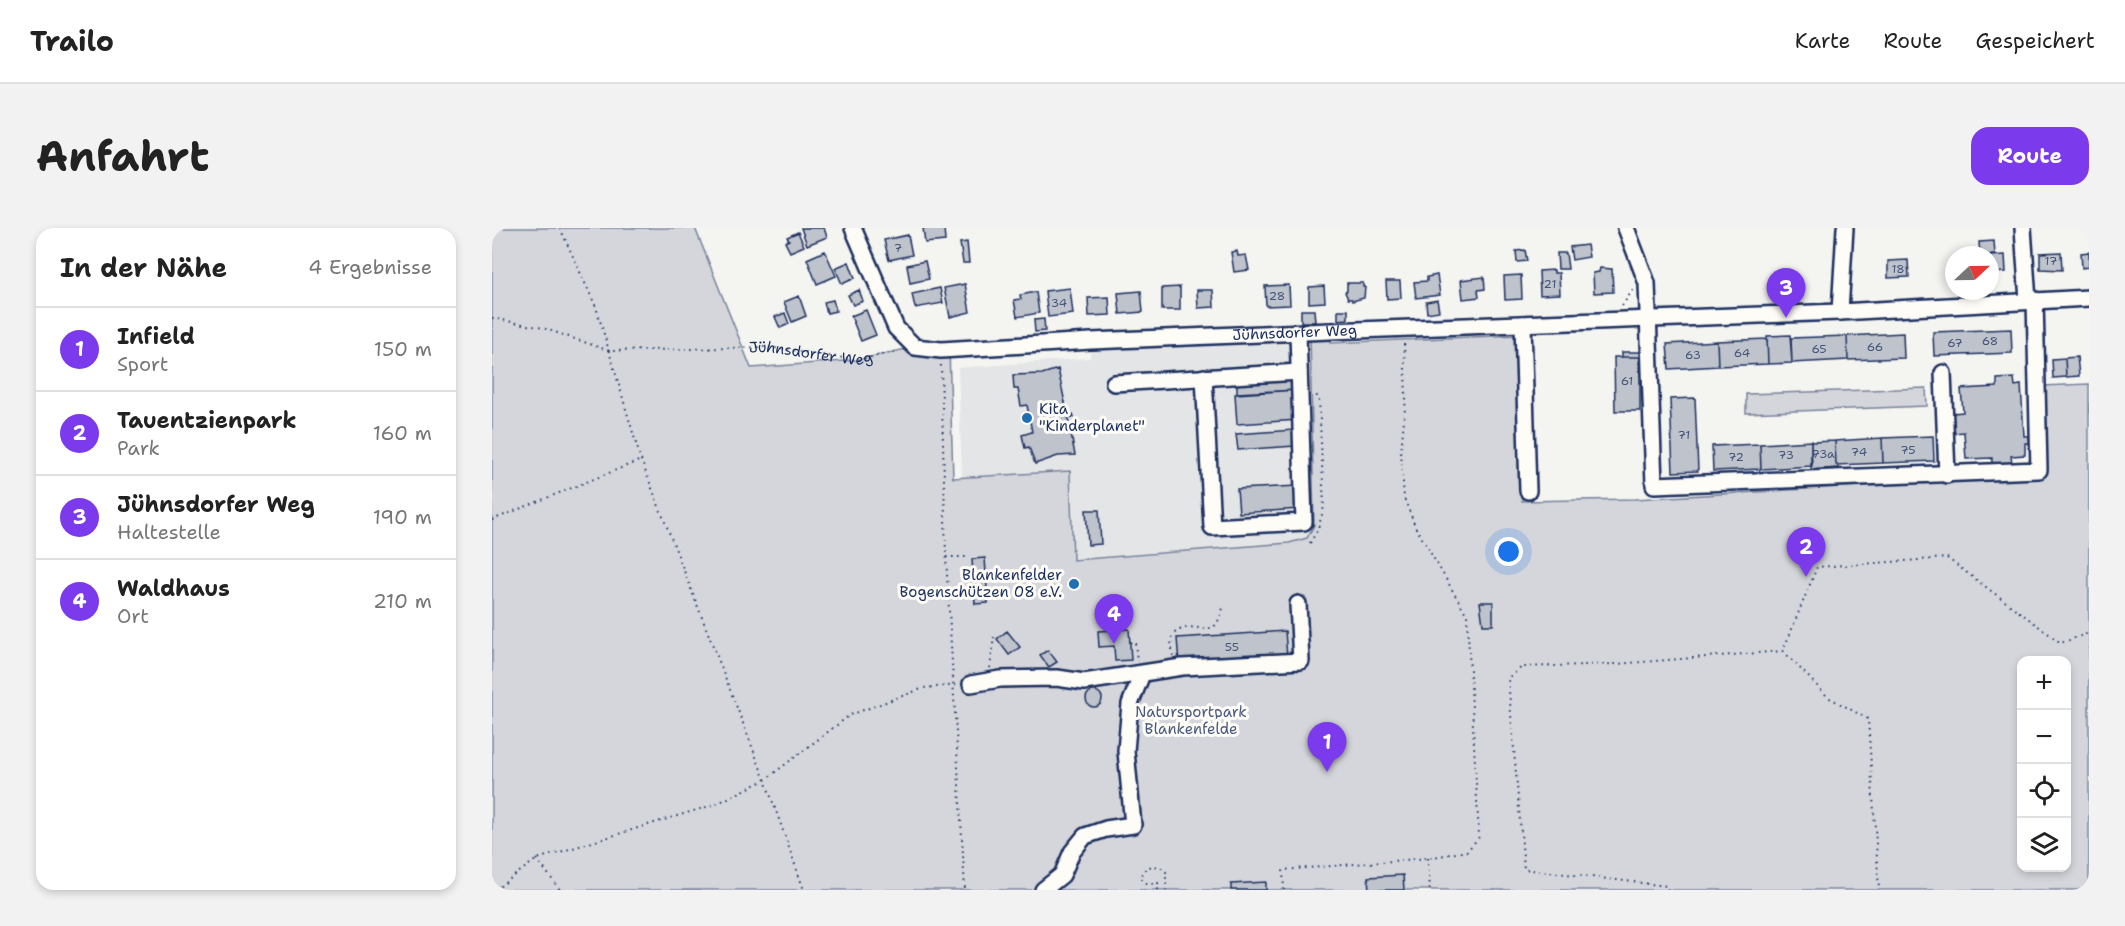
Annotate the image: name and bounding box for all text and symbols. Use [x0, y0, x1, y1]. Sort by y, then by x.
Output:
text: Trailo [30, 22, 114, 60]
text: Karte [1795, 27, 1850, 55]
text: Route [1883, 27, 1942, 55]
text: Gespeichert [1975, 27, 2095, 55]
button: Route [1971, 127, 2089, 185]
text: Anfahrt [36, 128, 209, 184]
house number: 7 [894, 240, 902, 256]
north arrow [1945, 246, 1999, 300]
text: In der Nähe [60, 250, 227, 285]
house number: 17 [2045, 253, 2057, 269]
text: 4 Ergebnisse [308, 254, 432, 280]
house number: 18 [1891, 261, 1905, 277]
pin: 3 [1766, 268, 1806, 318]
house number: 21 [1544, 276, 1556, 292]
house number: 28 [1269, 288, 1285, 304]
house number: 34 [1051, 295, 1067, 311]
street label: Jühnsdorfer Weg [1232, 320, 1357, 345]
text: Infield [117, 322, 195, 351]
house number: 68 [1982, 333, 1998, 349]
house number: 67 [1947, 335, 1963, 351]
text: 1 [75, 336, 84, 362]
text: 150 m [374, 336, 432, 362]
street label: Jühnsdorfer Weg [749, 337, 874, 370]
house number: 66 [1867, 339, 1883, 355]
house number: 65 [1811, 341, 1827, 357]
house number: 64 [1734, 345, 1750, 361]
house number: 63 [1685, 347, 1701, 363]
text: Sport [117, 351, 168, 377]
house number: 61 [1621, 373, 1633, 389]
place label: Kita "Kinderplanet" [1039, 399, 1145, 436]
text: Tauentzienpark [117, 406, 297, 435]
marker: Kita "Kinderplanet" [1020, 411, 1034, 425]
text: 2 [73, 420, 87, 446]
text: 160 m [373, 420, 432, 446]
house number: 71 [1678, 427, 1690, 443]
text: Park [117, 435, 160, 461]
house number: 75 [1900, 442, 1916, 458]
house number: 74 [1851, 444, 1867, 460]
house number: 73a [1811, 446, 1835, 462]
house number: 73 [1778, 447, 1794, 463]
house number: 72 [1728, 449, 1744, 465]
text: Jühnsdorfer Weg [117, 490, 315, 519]
text: 3 [73, 504, 87, 530]
text: 190 m [373, 504, 432, 530]
text: Haltestelle [117, 519, 221, 545]
pin: 2 [1786, 528, 1826, 577]
your location [1494, 537, 1523, 566]
place label: Blankenfelder Bogenschützen 08 e.V. [900, 565, 1062, 602]
text: Waldhaus [117, 574, 230, 603]
marker: Blankenfelder Bogenschützen 08 e.V. [1067, 577, 1081, 591]
text: 4 [73, 588, 87, 614]
text: 210 m [373, 588, 432, 614]
pin: 4 [1094, 594, 1134, 644]
text: Ort [117, 603, 149, 629]
house number: 55 [1225, 639, 1239, 655]
map controls [2017, 656, 2071, 872]
button: + [2017, 656, 2071, 710]
park label: Natursportpark Blankenfelde [1135, 702, 1247, 739]
button: − [2017, 710, 2071, 764]
pin: 1 [1308, 722, 1346, 772]
button: locate [2017, 764, 2071, 818]
button: layers [2017, 818, 2071, 872]

